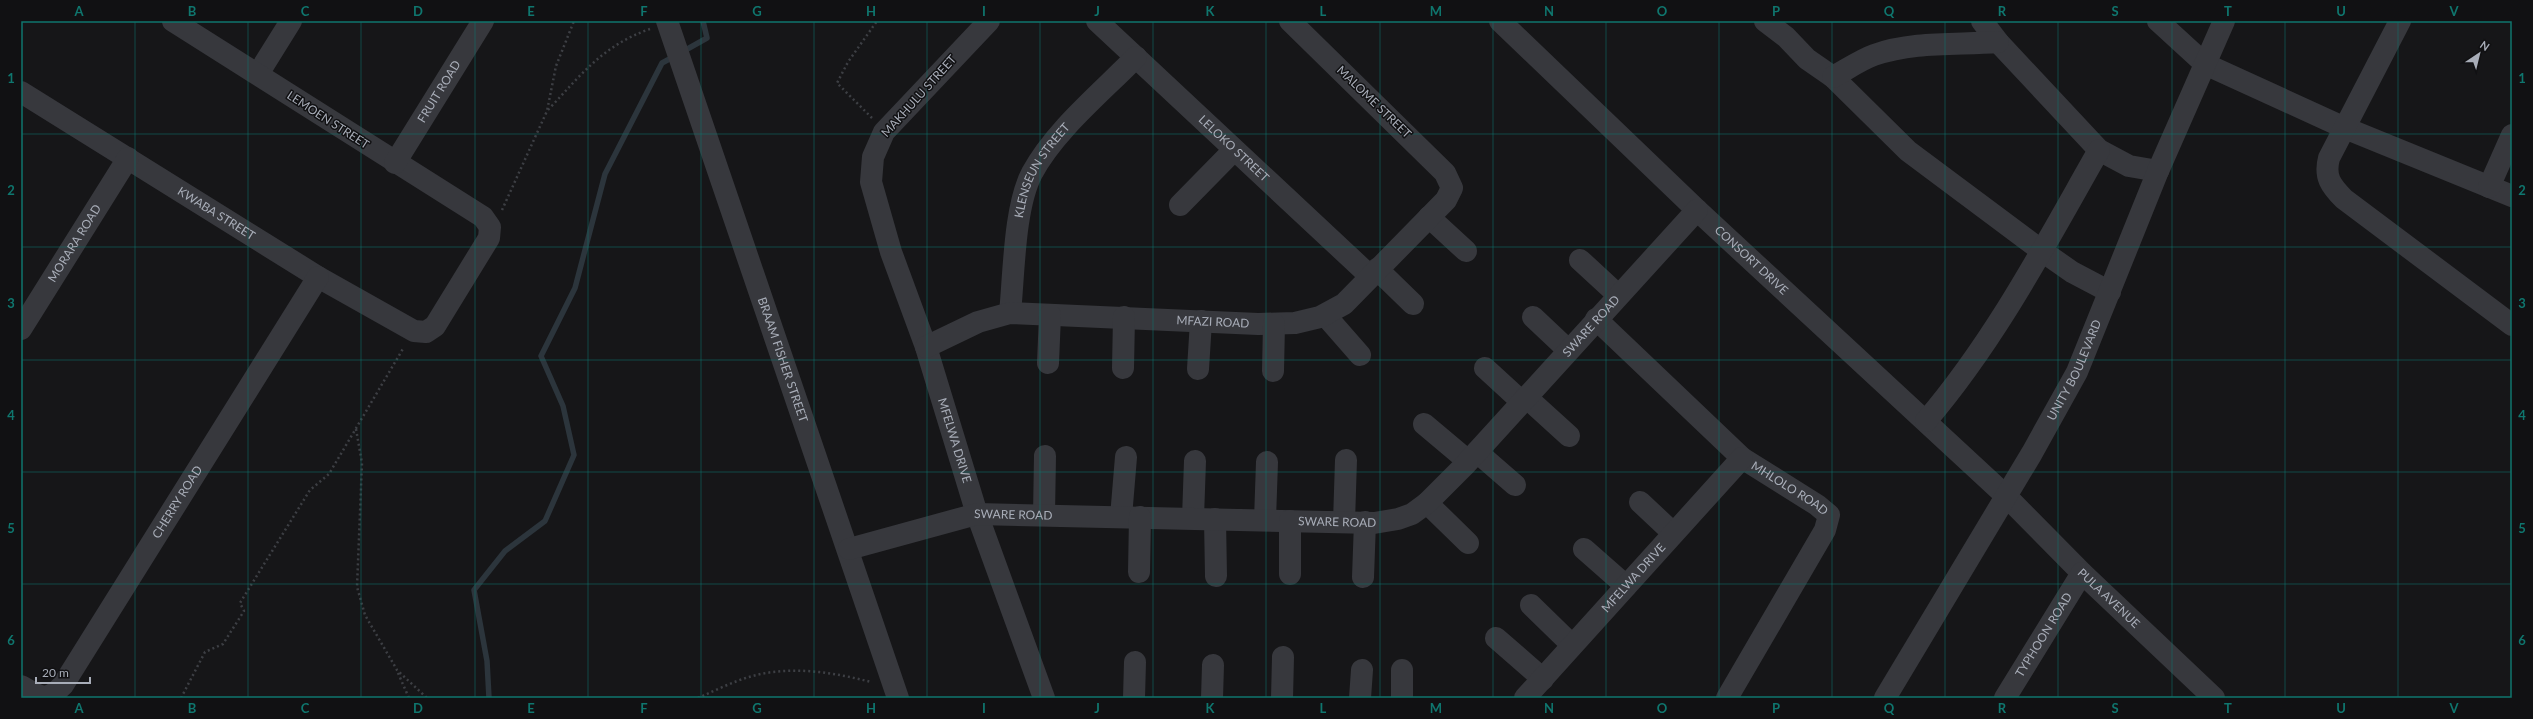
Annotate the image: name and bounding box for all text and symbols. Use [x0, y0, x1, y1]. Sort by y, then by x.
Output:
text: A [73, 3, 84, 19]
text: B [188, 3, 197, 19]
text: C [301, 3, 310, 19]
text: D [413, 3, 423, 19]
text: E [527, 3, 535, 19]
text: F [640, 3, 648, 19]
text: G [752, 3, 762, 19]
text: H [866, 3, 876, 19]
text: I [982, 3, 986, 19]
text: J [1094, 3, 1100, 19]
text: K [1206, 3, 1216, 19]
text: L [1320, 3, 1327, 19]
text: M [1430, 3, 1442, 19]
text: N [1544, 3, 1554, 19]
text: O [1657, 3, 1668, 19]
text: P [1772, 3, 1780, 19]
text: Q [1884, 3, 1895, 19]
text: R [1998, 3, 2007, 19]
text: S [2111, 3, 2119, 19]
text: T [2224, 3, 2232, 19]
text: U [2336, 3, 2346, 19]
text: V [2448, 3, 2459, 19]
north arrow [2459, 34, 2499, 74]
text: N [2478, 38, 2492, 53]
street label: MAKHULU STREET [878, 52, 959, 140]
street label: FRUIT ROAD [414, 57, 464, 125]
street label: MALOME STREET [1334, 62, 1415, 141]
text: 1 [7, 70, 15, 86]
text: 1 [2518, 70, 2526, 86]
street label: LEMOEN STREET [284, 87, 372, 152]
street label: LELOKO STREET [1196, 112, 1272, 185]
street label: KLENSEUN STREET [1011, 120, 1073, 219]
text: 2 [7, 182, 15, 198]
text: 2 [2518, 182, 2526, 198]
street label: KWABA STREET [175, 183, 258, 243]
street label: MORARA ROAD [44, 201, 104, 285]
street label: CONSORT DRIVE [1712, 222, 1792, 298]
street label: SWARE ROAD [1559, 292, 1623, 360]
text: 3 [7, 295, 15, 311]
street label: BRAAM FISHER STREET [755, 295, 811, 424]
text: 3 [2518, 295, 2526, 311]
street label: MFAZI ROAD [1176, 312, 1250, 331]
street label: UNITY BOULEVARD [2044, 317, 2104, 423]
street label: MFELWA DRIVE [935, 396, 975, 485]
text: 4 [7, 407, 15, 423]
text: 4 [2518, 407, 2526, 423]
street label: MHLOLO ROAD [1749, 458, 1831, 518]
street label: CHERRY ROAD [149, 463, 205, 541]
street label: SWARE ROAD [974, 506, 1053, 523]
street label: SWARE ROAD [1298, 513, 1376, 530]
text: 5 [7, 520, 15, 536]
text: 5 [2518, 520, 2526, 536]
street label: MFELWA DRIVE [1598, 540, 1668, 615]
street label: PULA AVENUE [2075, 565, 2143, 631]
street label: TYPHOON ROAD [2012, 590, 2075, 680]
text: 6 [7, 632, 15, 648]
text: 6 [2518, 632, 2526, 648]
scale bar [36, 659, 90, 685]
text: 20 m [42, 665, 69, 680]
text: A [73, 700, 84, 716]
text: B [188, 700, 197, 716]
text: C [301, 700, 310, 716]
text: D [413, 700, 423, 716]
text: E [527, 700, 535, 716]
text: F [640, 700, 648, 716]
text: G [752, 700, 762, 716]
text: H [866, 700, 876, 716]
text: I [982, 700, 986, 716]
text: J [1094, 700, 1100, 716]
text: K [1206, 700, 1216, 716]
text: L [1320, 700, 1327, 716]
text: M [1430, 700, 1442, 716]
text: N [1544, 700, 1554, 716]
text: O [1657, 700, 1668, 716]
text: P [1772, 700, 1780, 716]
text: Q [1884, 700, 1895, 716]
text: R [1998, 700, 2007, 716]
text: S [2111, 700, 2119, 716]
text: T [2224, 700, 2232, 716]
text: U [2336, 700, 2346, 716]
text: V [2448, 700, 2459, 716]

